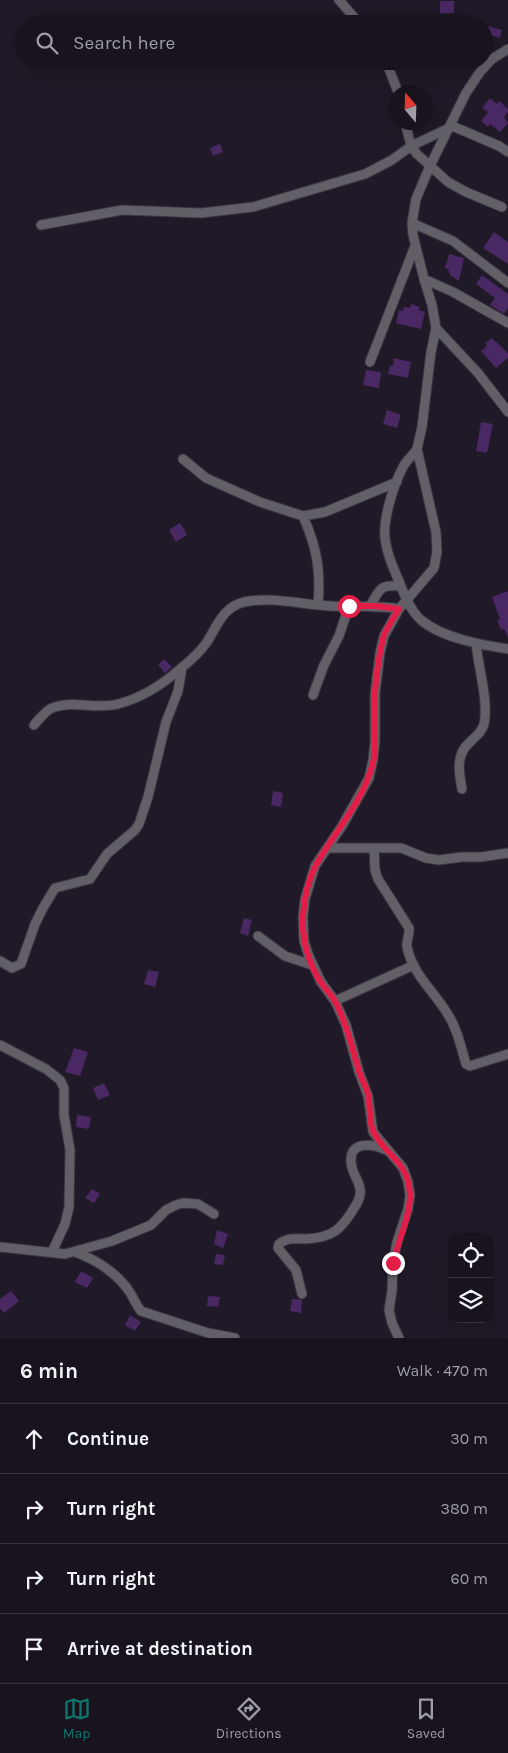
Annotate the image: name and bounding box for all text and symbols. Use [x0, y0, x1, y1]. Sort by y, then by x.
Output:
search box [15, 15, 493, 70]
icon: search [33, 29, 61, 57]
text: Search here [73, 32, 175, 54]
north arrow [388, 85, 433, 130]
route start [338, 595, 361, 618]
map controls [448, 1233, 493, 1323]
button: locate [448, 1233, 493, 1278]
route end [382, 1252, 405, 1275]
button: layers [448, 1278, 493, 1323]
text: 6 min [20, 1359, 78, 1383]
text: Walk · 470 m [397, 1361, 488, 1380]
icon: ahead [20, 1425, 48, 1453]
text: Continue [67, 1428, 149, 1450]
text: 30 m [450, 1429, 488, 1448]
icon: right [20, 1495, 48, 1523]
text: Turn right [67, 1498, 156, 1520]
text: 380 m [440, 1499, 488, 1518]
icon: right [20, 1565, 48, 1593]
text: Turn right [67, 1568, 156, 1590]
text: 60 m [451, 1569, 488, 1588]
icon: arrive [20, 1635, 48, 1663]
text: Arrive at destination [67, 1638, 253, 1660]
tab: Map [63, 1695, 91, 1742]
tab: Directions [216, 1695, 282, 1742]
tab: Saved [407, 1695, 445, 1742]

